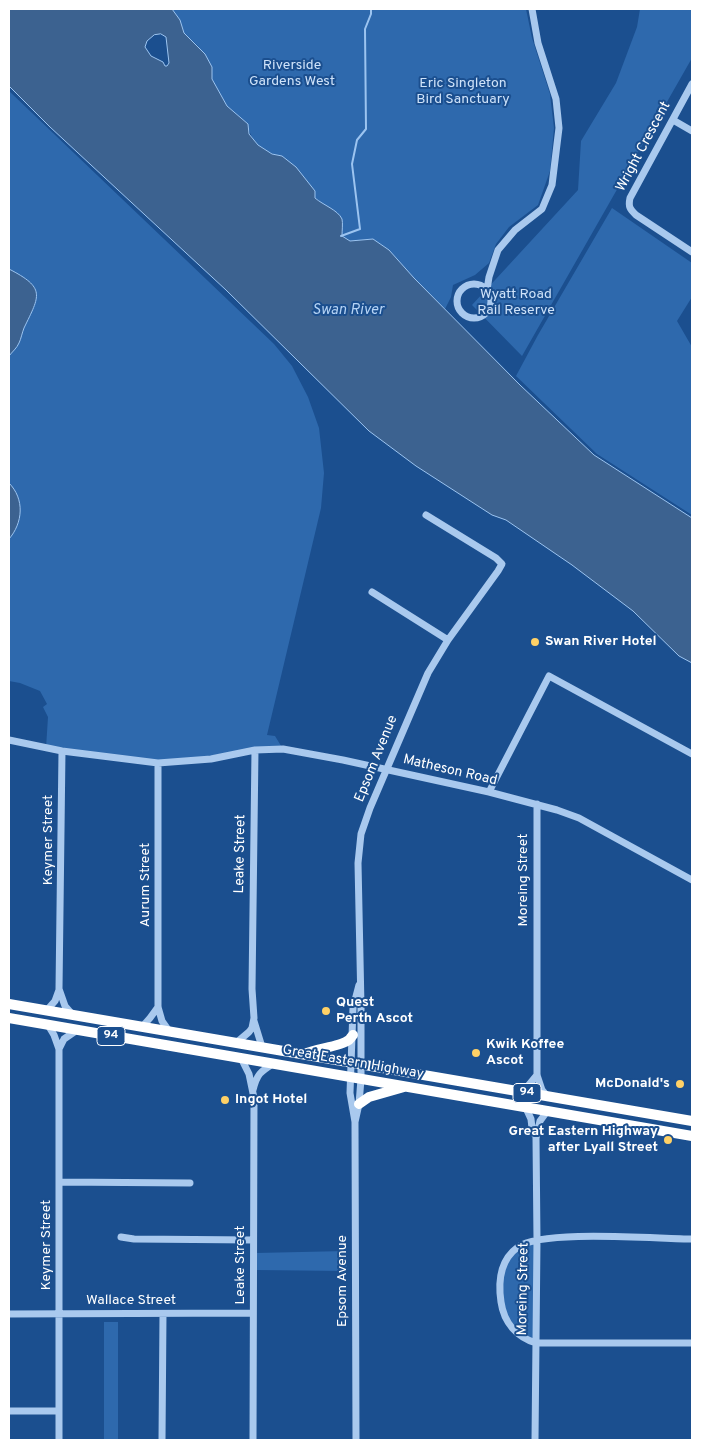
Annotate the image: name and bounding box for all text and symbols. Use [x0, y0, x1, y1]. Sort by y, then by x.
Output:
park label: Riverside Gardens West [249, 58, 335, 90]
park label: Eric Singleton Bird Sanctuary [416, 76, 510, 108]
street label: Wright Crescent [613, 99, 675, 195]
park label: Wyatt Road Rail Reserve [477, 287, 555, 320]
water label: Swan River [312, 302, 384, 320]
place label: Swan River Hotel [545, 634, 657, 650]
marker: Swan River Hotel [529, 636, 541, 648]
street label: Epsom Avenue [352, 713, 402, 805]
street label: Matheson Road [401, 752, 499, 790]
street label: Keymer Street [41, 795, 57, 885]
street label: Leake Street [232, 814, 250, 894]
street label: Moreing Street [516, 833, 532, 927]
street label: Aurum Street [138, 843, 154, 927]
place label: Quest Perth Ascot [336, 995, 413, 1028]
marker: Quest Perth Ascot [320, 1005, 332, 1017]
road number: 94 [97, 1026, 125, 1046]
place label: Kwik Koffee Ascot [486, 1037, 564, 1070]
street label: Great Eastern Highway [281, 1042, 425, 1084]
marker: Kwik Koffee Ascot [470, 1047, 482, 1059]
place label: McDonald's [595, 1076, 670, 1092]
marker: McDonald's [674, 1078, 686, 1090]
road number: 94 [513, 1084, 541, 1102]
place label: Ingot Hotel [235, 1092, 307, 1108]
marker: Ingot Hotel [219, 1094, 231, 1106]
place label: Great Eastern Highway after Lyall Street [508, 1124, 658, 1156]
marker: Great Eastern Highway after Lyall Street [662, 1134, 674, 1146]
street label: Keymer Street [39, 1200, 55, 1290]
street label: Leake Street [233, 1225, 249, 1305]
street label: Epsom Avenue [335, 1235, 351, 1327]
street label: Moreing Street [515, 1242, 533, 1336]
street label: Wallace Street [86, 1293, 176, 1309]

